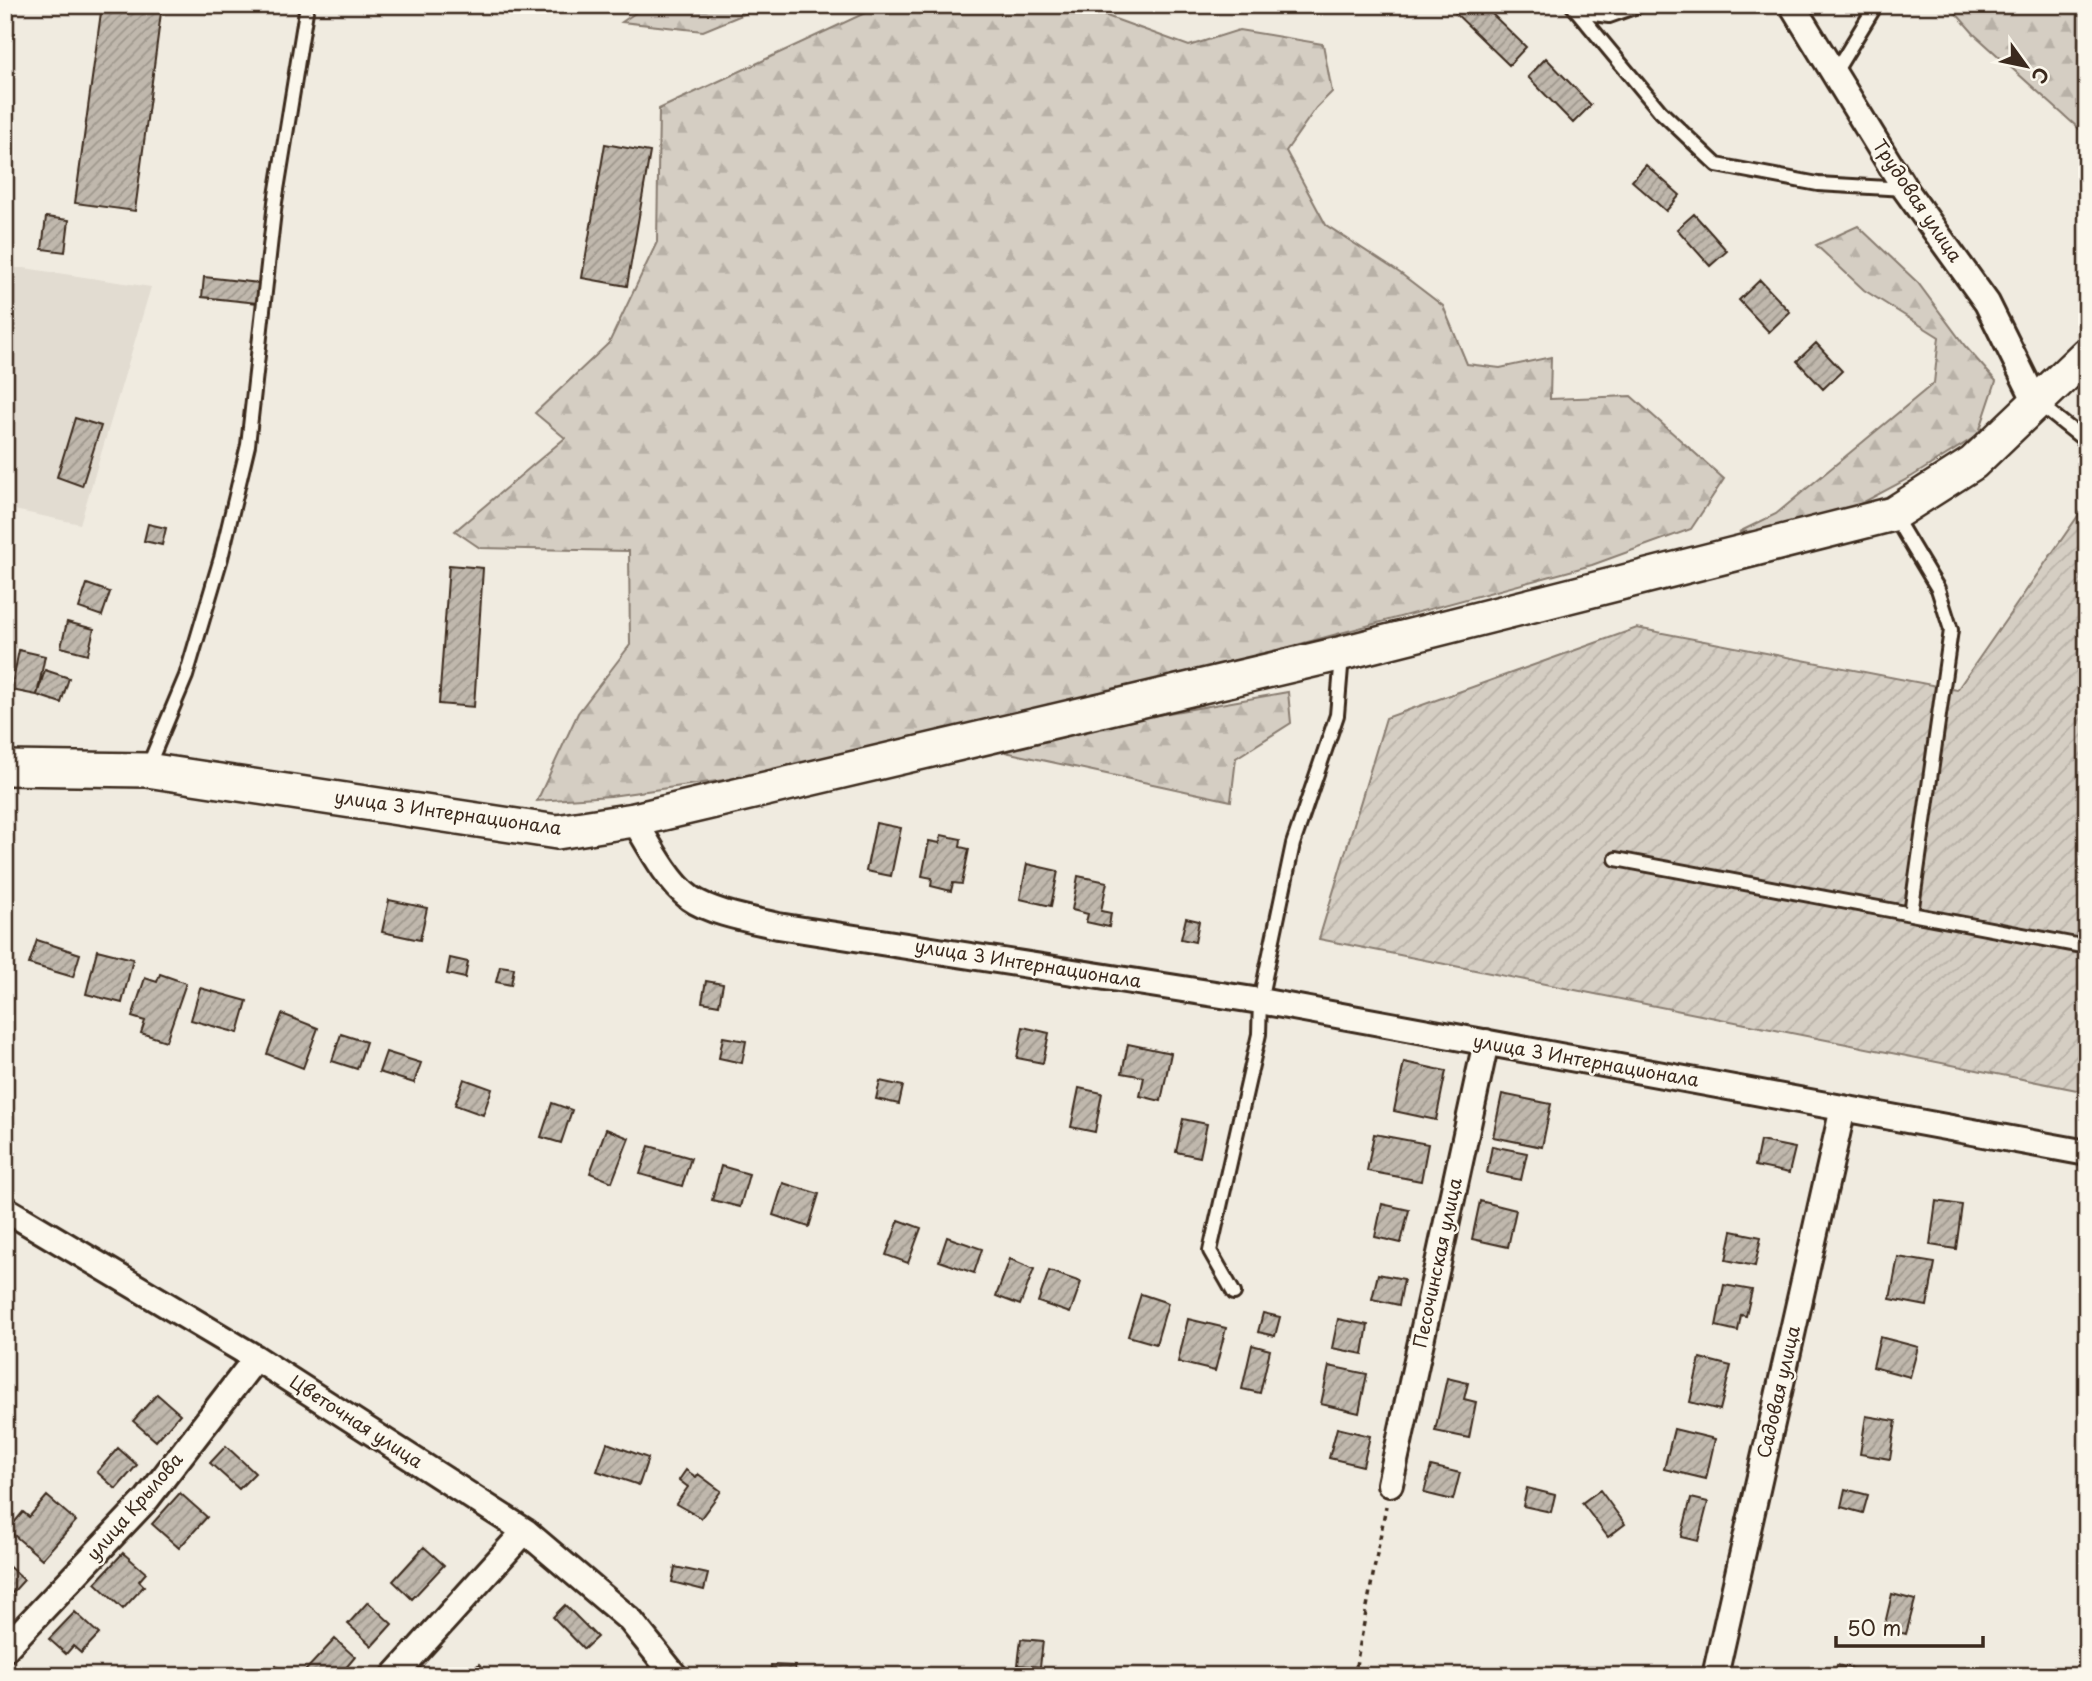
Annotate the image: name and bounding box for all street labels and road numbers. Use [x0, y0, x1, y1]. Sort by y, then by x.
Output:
street label: Трудовая улица [1867, 133, 1970, 268]
street label: улица 3 Интернационала [333, 782, 564, 841]
street label: улица 3 Интернационала [913, 931, 1144, 994]
street label: улица 3 Интернационала [1471, 1026, 1702, 1093]
street label: Песочинская улица [1405, 1174, 1468, 1350]
street label: Садовая улица [1749, 1322, 1806, 1461]
street label: Цветочная улица [285, 1368, 429, 1474]
street label: улица Крылова [79, 1446, 189, 1566]

